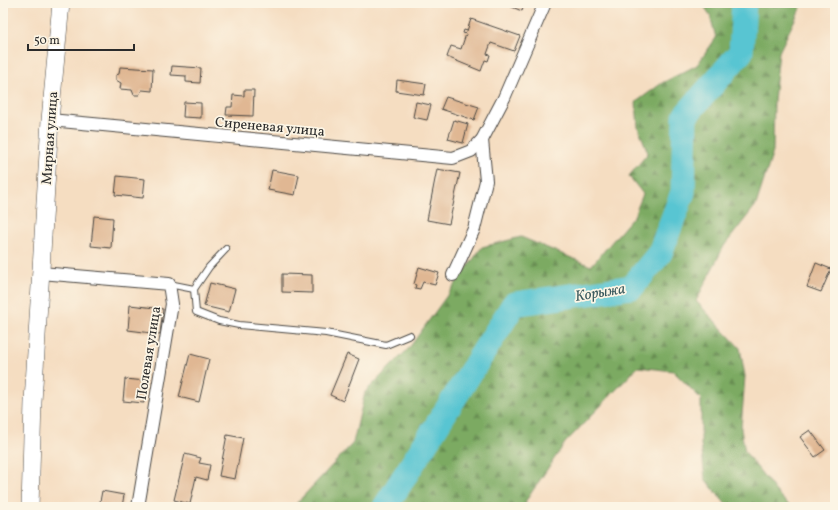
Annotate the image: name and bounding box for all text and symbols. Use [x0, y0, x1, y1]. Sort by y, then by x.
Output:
scale bar [28, 26, 134, 52]
text: 50 m [34, 33, 60, 49]
street label: Мирная улица [38, 91, 63, 186]
street label: Сиреневая улица [214, 113, 326, 142]
water label: Корыжа [574, 279, 627, 308]
street label: Полевая улица [133, 305, 166, 402]

